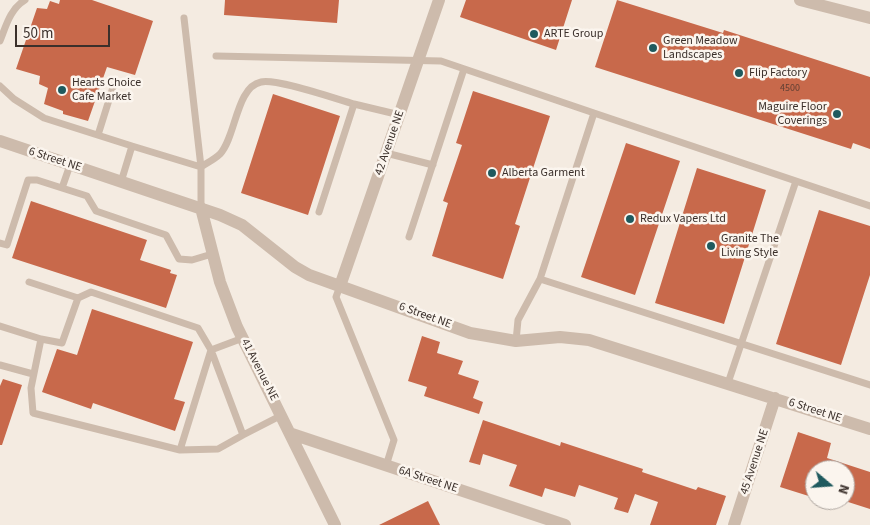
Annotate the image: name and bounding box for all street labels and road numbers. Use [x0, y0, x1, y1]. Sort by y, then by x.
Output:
street label: 42 Avenue NE [372, 109, 408, 177]
street label: 6 Street NE [27, 145, 83, 175]
street label: 6 Street NE [397, 300, 453, 332]
street label: 41 Avenue NE [237, 337, 281, 403]
street label: 6 Street NE [787, 396, 843, 426]
street label: 45 Avenue NE [738, 428, 772, 496]
street label: 6A Street NE [397, 464, 459, 496]

